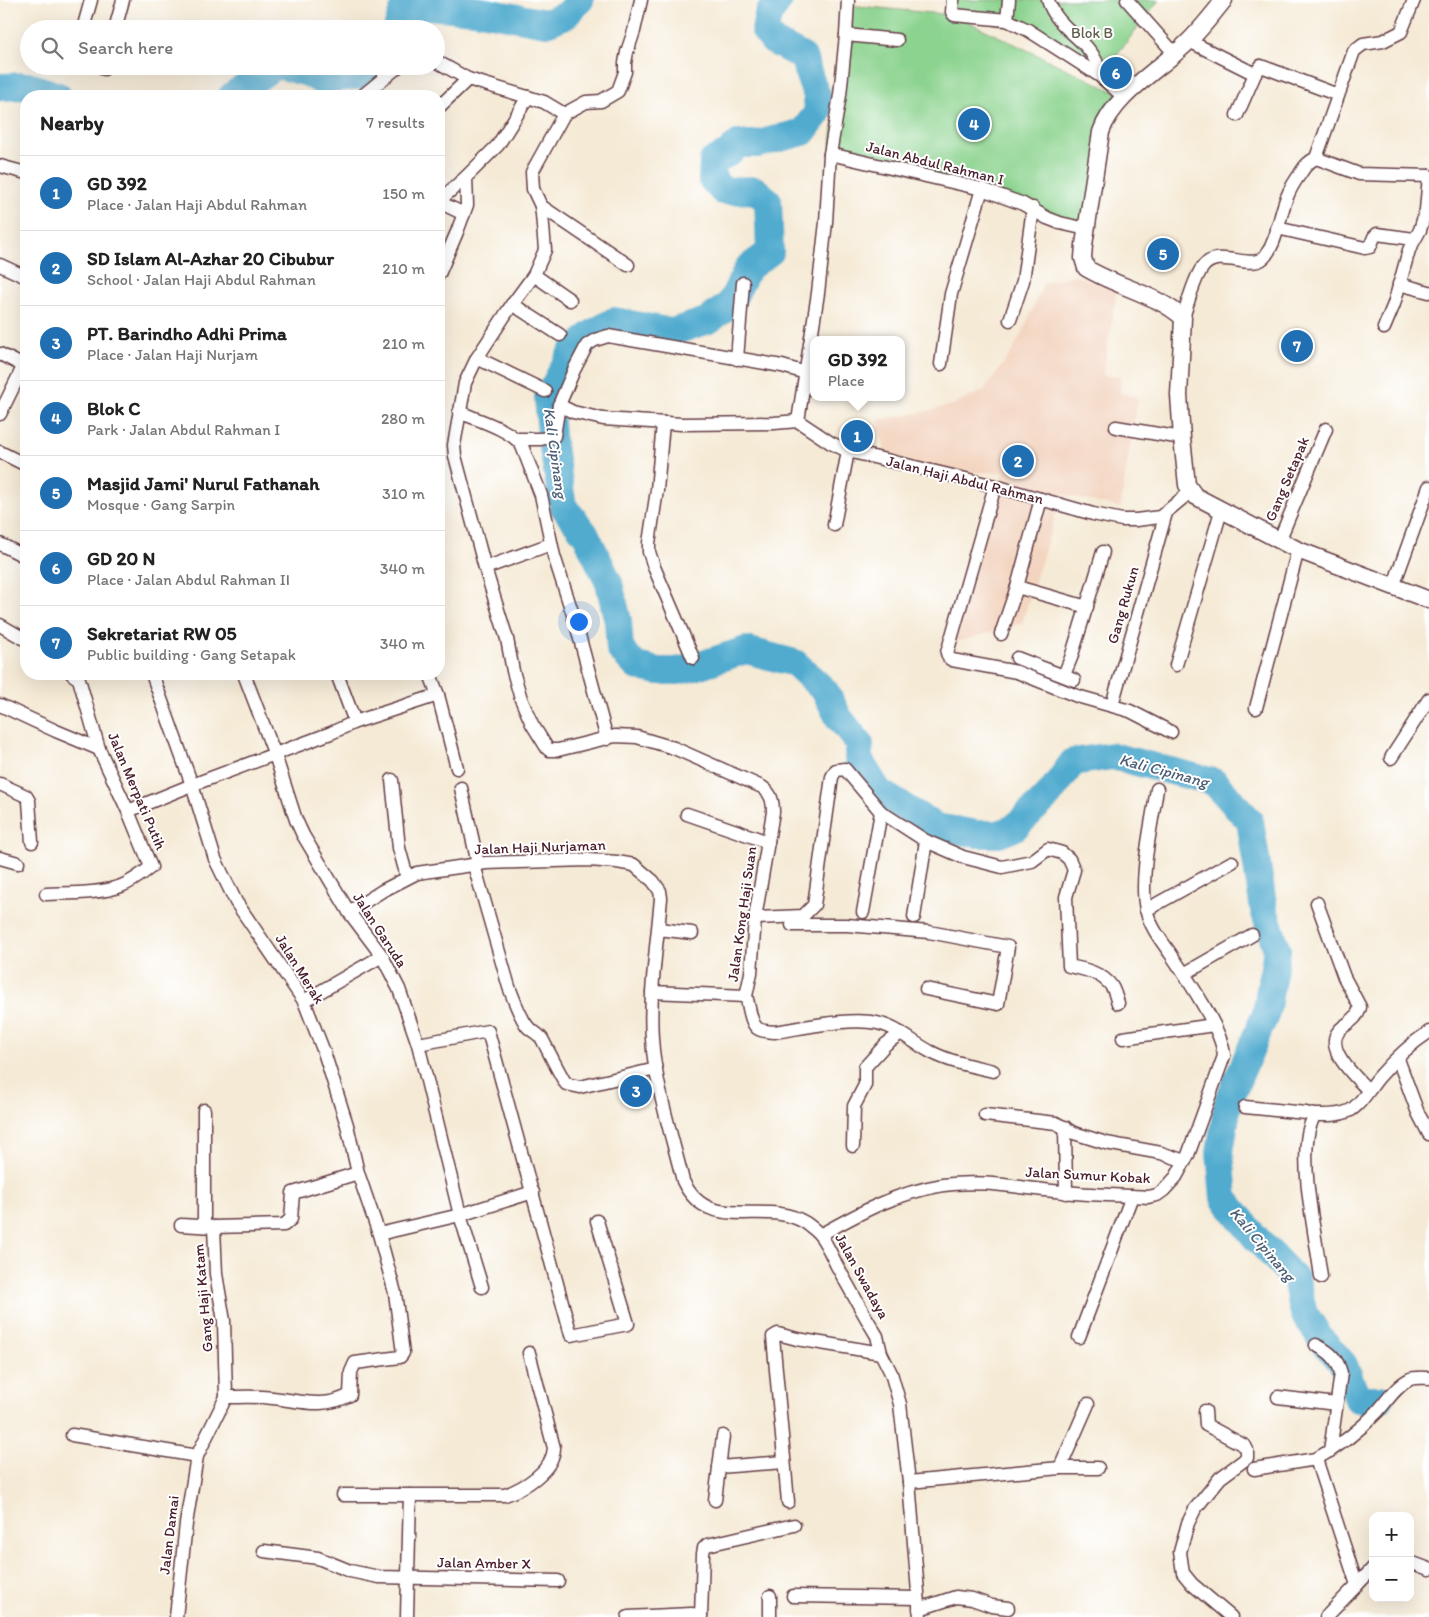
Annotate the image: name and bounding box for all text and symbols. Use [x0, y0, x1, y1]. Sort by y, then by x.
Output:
search box [20, 20, 445, 75]
park label: Blok B [1071, 24, 1113, 42]
icon: search [38, 34, 66, 62]
text: Search here [78, 36, 173, 59]
pin: 6 [1100, 54, 1132, 92]
pin: 4 [958, 105, 990, 143]
text: Nearby [40, 110, 104, 135]
text: 7 results [366, 113, 425, 132]
street label: Jalan Abdul Rahman I [864, 137, 1006, 189]
text: GD 392 [87, 172, 147, 195]
text: 1 [52, 184, 60, 203]
text: 150 m [382, 184, 425, 203]
text: Place · Jalan Haji Abdul Rahman [87, 195, 307, 214]
pin: 5 [1147, 235, 1179, 273]
text: SD Islam Al-Azhar 20 Cibubur [87, 247, 334, 270]
text: 2 [52, 259, 60, 278]
text: 210 m [382, 259, 425, 278]
text: School · Jalan Haji Abdul Rahman [87, 270, 316, 289]
text: PT. Barindho Adhi Prima [87, 322, 287, 345]
pin: 7 [1281, 327, 1313, 365]
text: 3 [52, 334, 60, 353]
text: 210 m [382, 334, 425, 353]
popup [810, 336, 905, 401]
text: Place · Jalan Haji Nurjam [87, 345, 258, 364]
text: GD 392 [828, 348, 887, 371]
text: Place [828, 371, 865, 390]
text: Blok C [87, 397, 141, 420]
water label: Kali Cipinang [540, 407, 572, 501]
text: 4 [51, 409, 61, 428]
text: 280 m [381, 409, 425, 428]
pin: 1 [841, 417, 873, 455]
text: Park · Jalan Abdul Rahman I [87, 420, 280, 439]
street label: Gang Setapak [1261, 434, 1313, 524]
pin: 2 [1002, 442, 1034, 480]
street label: Jalan Haji Abdul Rahman [884, 452, 1046, 508]
text: Masjid Jami' Nurul Fathanah [87, 472, 319, 495]
text: 5 [52, 484, 60, 503]
text: 310 m [382, 484, 425, 503]
text: Mosque · Gang Sarpin [87, 495, 235, 514]
text: GD 20 N [87, 547, 155, 570]
text: 6 [52, 559, 60, 578]
text: 340 m [380, 559, 425, 578]
street label: Gang Rukun [1103, 564, 1143, 646]
text: Place · Jalan Abdul Rahman II [87, 570, 290, 589]
your location [566, 609, 592, 635]
text: Sekretariat RW 05 [87, 622, 237, 645]
text: 7 [52, 634, 60, 653]
text: 340 m [380, 634, 425, 653]
text: Public building · Gang Setapak [87, 645, 296, 664]
street label: Jalan Merpati Putih [104, 729, 170, 853]
water label: Kali Cipinang [1117, 750, 1212, 792]
street label: Jalan Haji Nurjaman [474, 836, 607, 858]
street label: Jalan Kong Haji Suan [724, 845, 760, 983]
street label: Jalan Garuda [349, 889, 411, 971]
street label: Jalan Merak [272, 931, 329, 1007]
pin: 3 [620, 1072, 652, 1110]
street label: Jalan Sumur Kobak [1025, 1163, 1151, 1187]
water label: Kali Cipinang [1226, 1203, 1300, 1287]
street label: Jalan Swadaya [831, 1230, 893, 1322]
street label: Gang Haji Katam [189, 1243, 217, 1353]
street label: Jalan Damai [155, 1495, 183, 1575]
map controls [1369, 1512, 1414, 1602]
button: + [1369, 1512, 1414, 1557]
street label: Jalan Amber X [437, 1553, 531, 1573]
button: − [1369, 1557, 1414, 1602]

